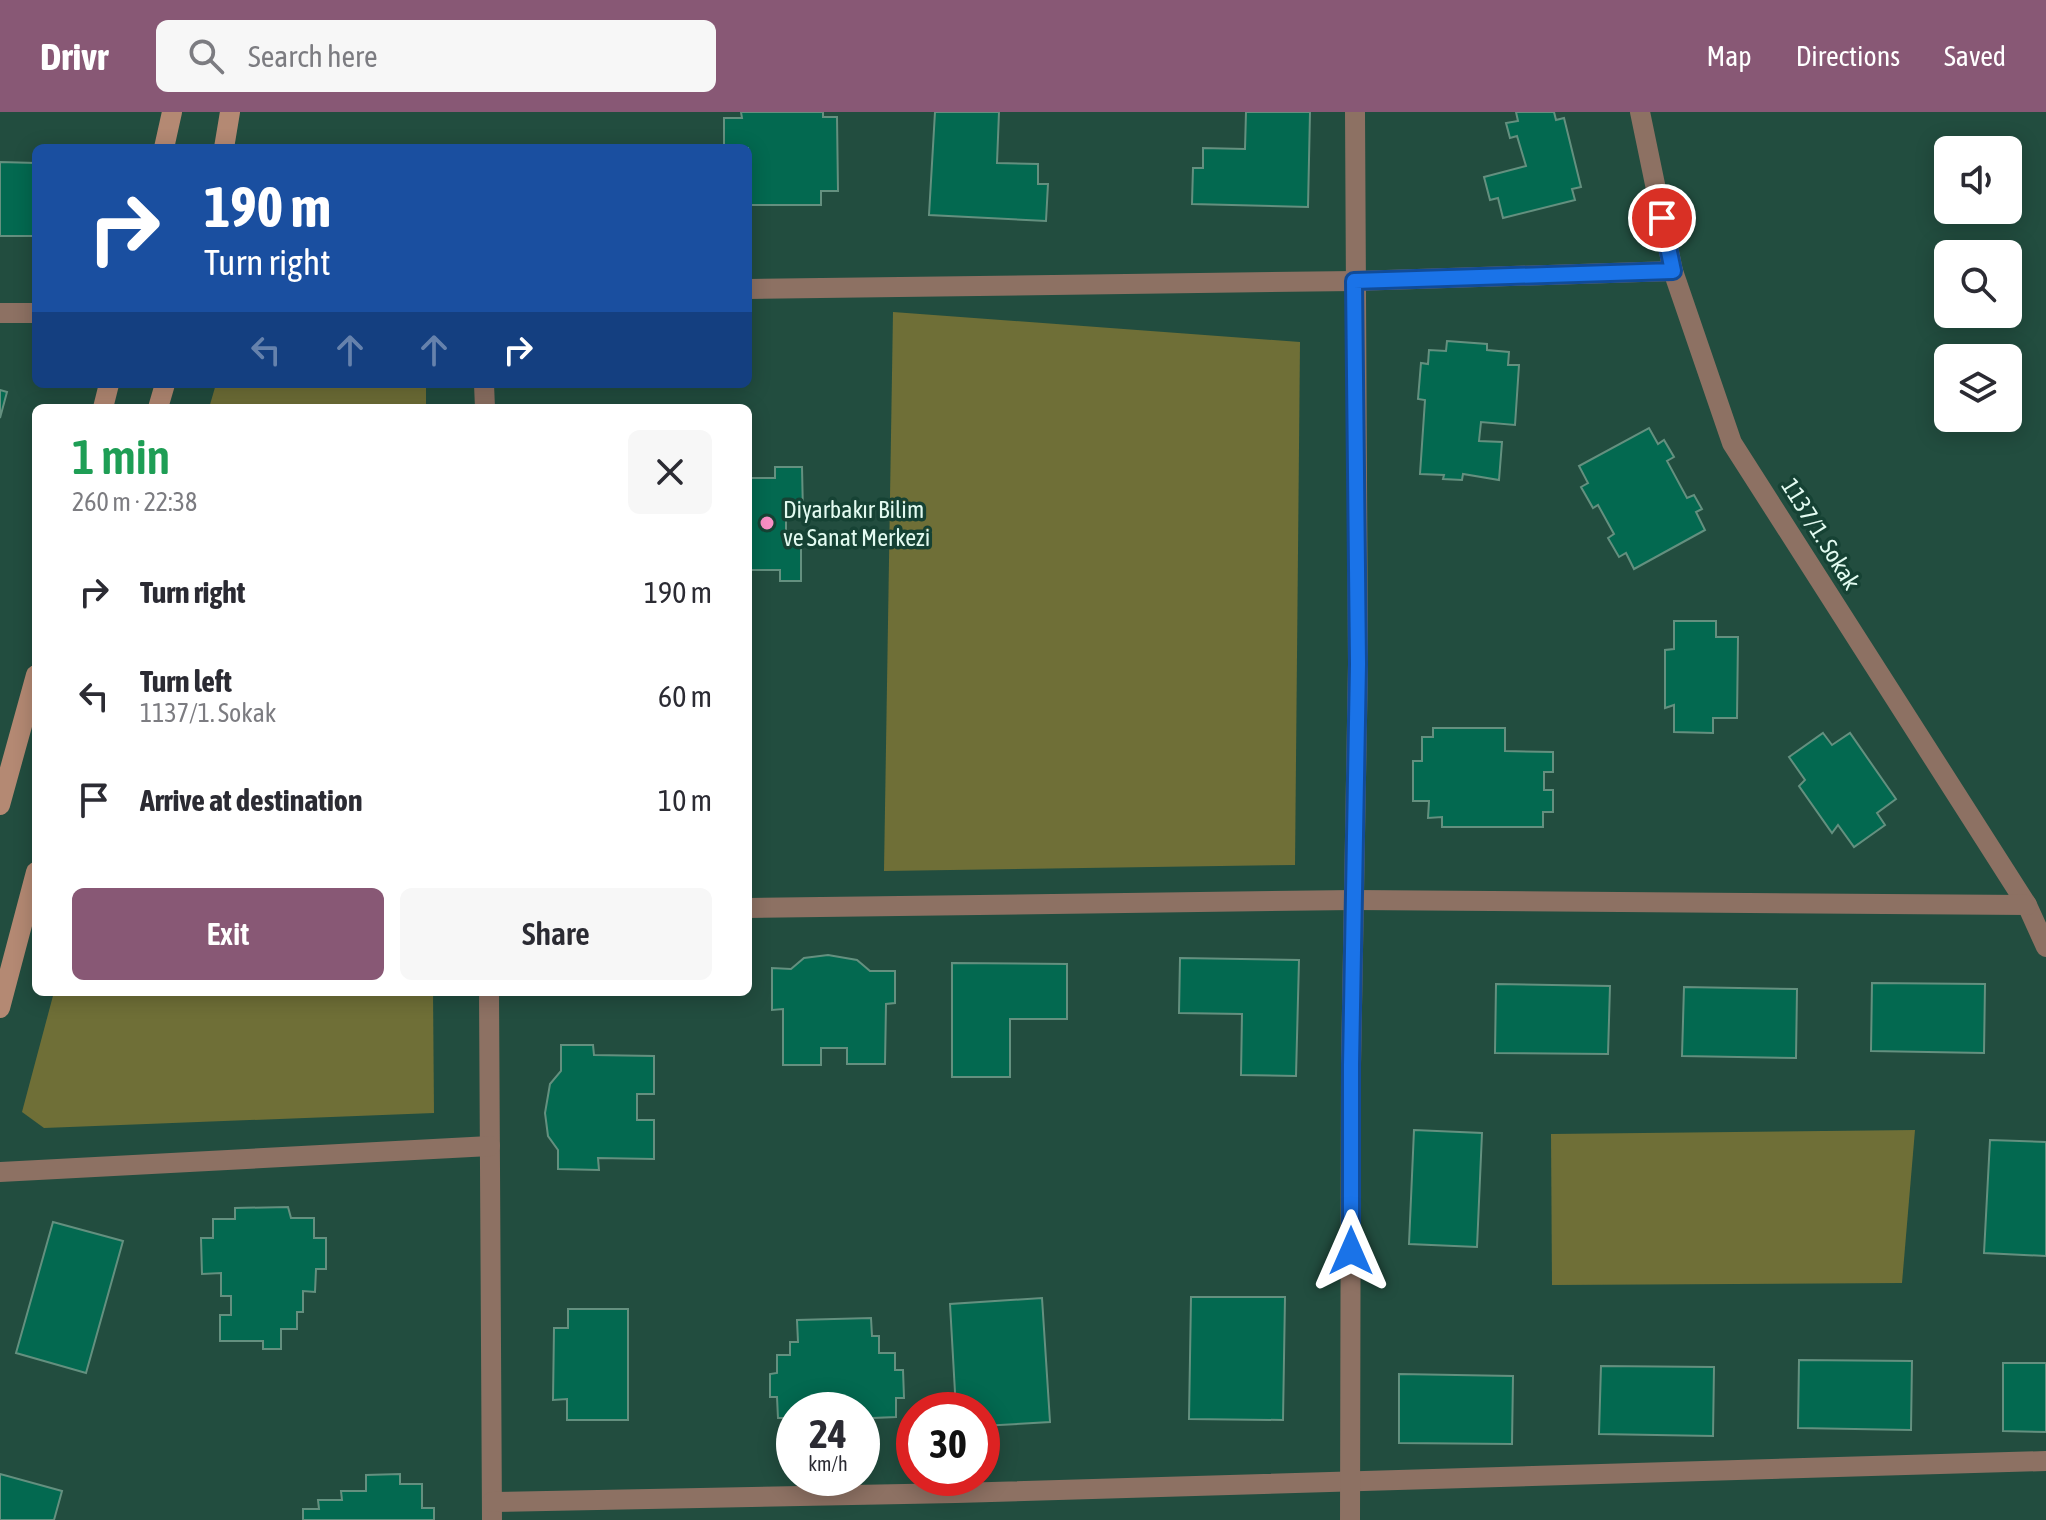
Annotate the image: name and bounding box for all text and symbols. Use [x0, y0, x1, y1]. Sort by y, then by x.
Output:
search box [156, 20, 716, 92]
icon: search [184, 34, 228, 78]
text: Drivr [40, 35, 108, 78]
text: Search here [248, 39, 378, 73]
text: Map [1707, 40, 1752, 72]
text: Directions [1796, 40, 1900, 72]
text: Saved [1944, 40, 2006, 72]
map controls [1934, 136, 2022, 432]
button: sound [1934, 136, 2022, 224]
text: 190 m [204, 175, 331, 239]
icon: right [72, 176, 176, 280]
pin [1628, 184, 1696, 252]
icon: arrive [1640, 196, 1684, 240]
button: search [1934, 240, 2022, 328]
text: Turn right [204, 241, 331, 283]
icon: left [244, 328, 288, 372]
icon: ahead [328, 328, 372, 372]
icon: ahead [412, 328, 456, 372]
icon: right [496, 328, 540, 372]
button: layers [1934, 344, 2022, 432]
text: 1 min [72, 429, 170, 484]
button: close [628, 430, 712, 514]
street label: 1137/1. Sokak [1776, 474, 1866, 595]
text: 260 m · 22:38 [72, 487, 197, 517]
place label: Diyarbakır Bilim ve Sanat Merkezi [783, 496, 930, 551]
marker: Diyarbakır Bilim ve Sanat Merkezi [758, 514, 776, 532]
icon: right [72, 570, 116, 614]
text: Turn right [140, 575, 246, 609]
text: 190 m [644, 575, 712, 609]
text: Turn left [140, 664, 232, 698]
icon: left [72, 674, 116, 718]
text: 60 m [658, 679, 712, 713]
text: 1137/1. Sokak [140, 698, 276, 728]
icon: arrive [72, 778, 116, 822]
text: Arrive at destination [140, 783, 362, 817]
text: 10 m [658, 783, 712, 817]
button: Exit [72, 888, 384, 980]
button: Share [400, 888, 712, 980]
position arrow [1309, 1209, 1393, 1293]
speed limit sign: 30 [896, 1392, 1000, 1496]
text: 24 [809, 1411, 847, 1456]
text: km/h [808, 1452, 848, 1475]

